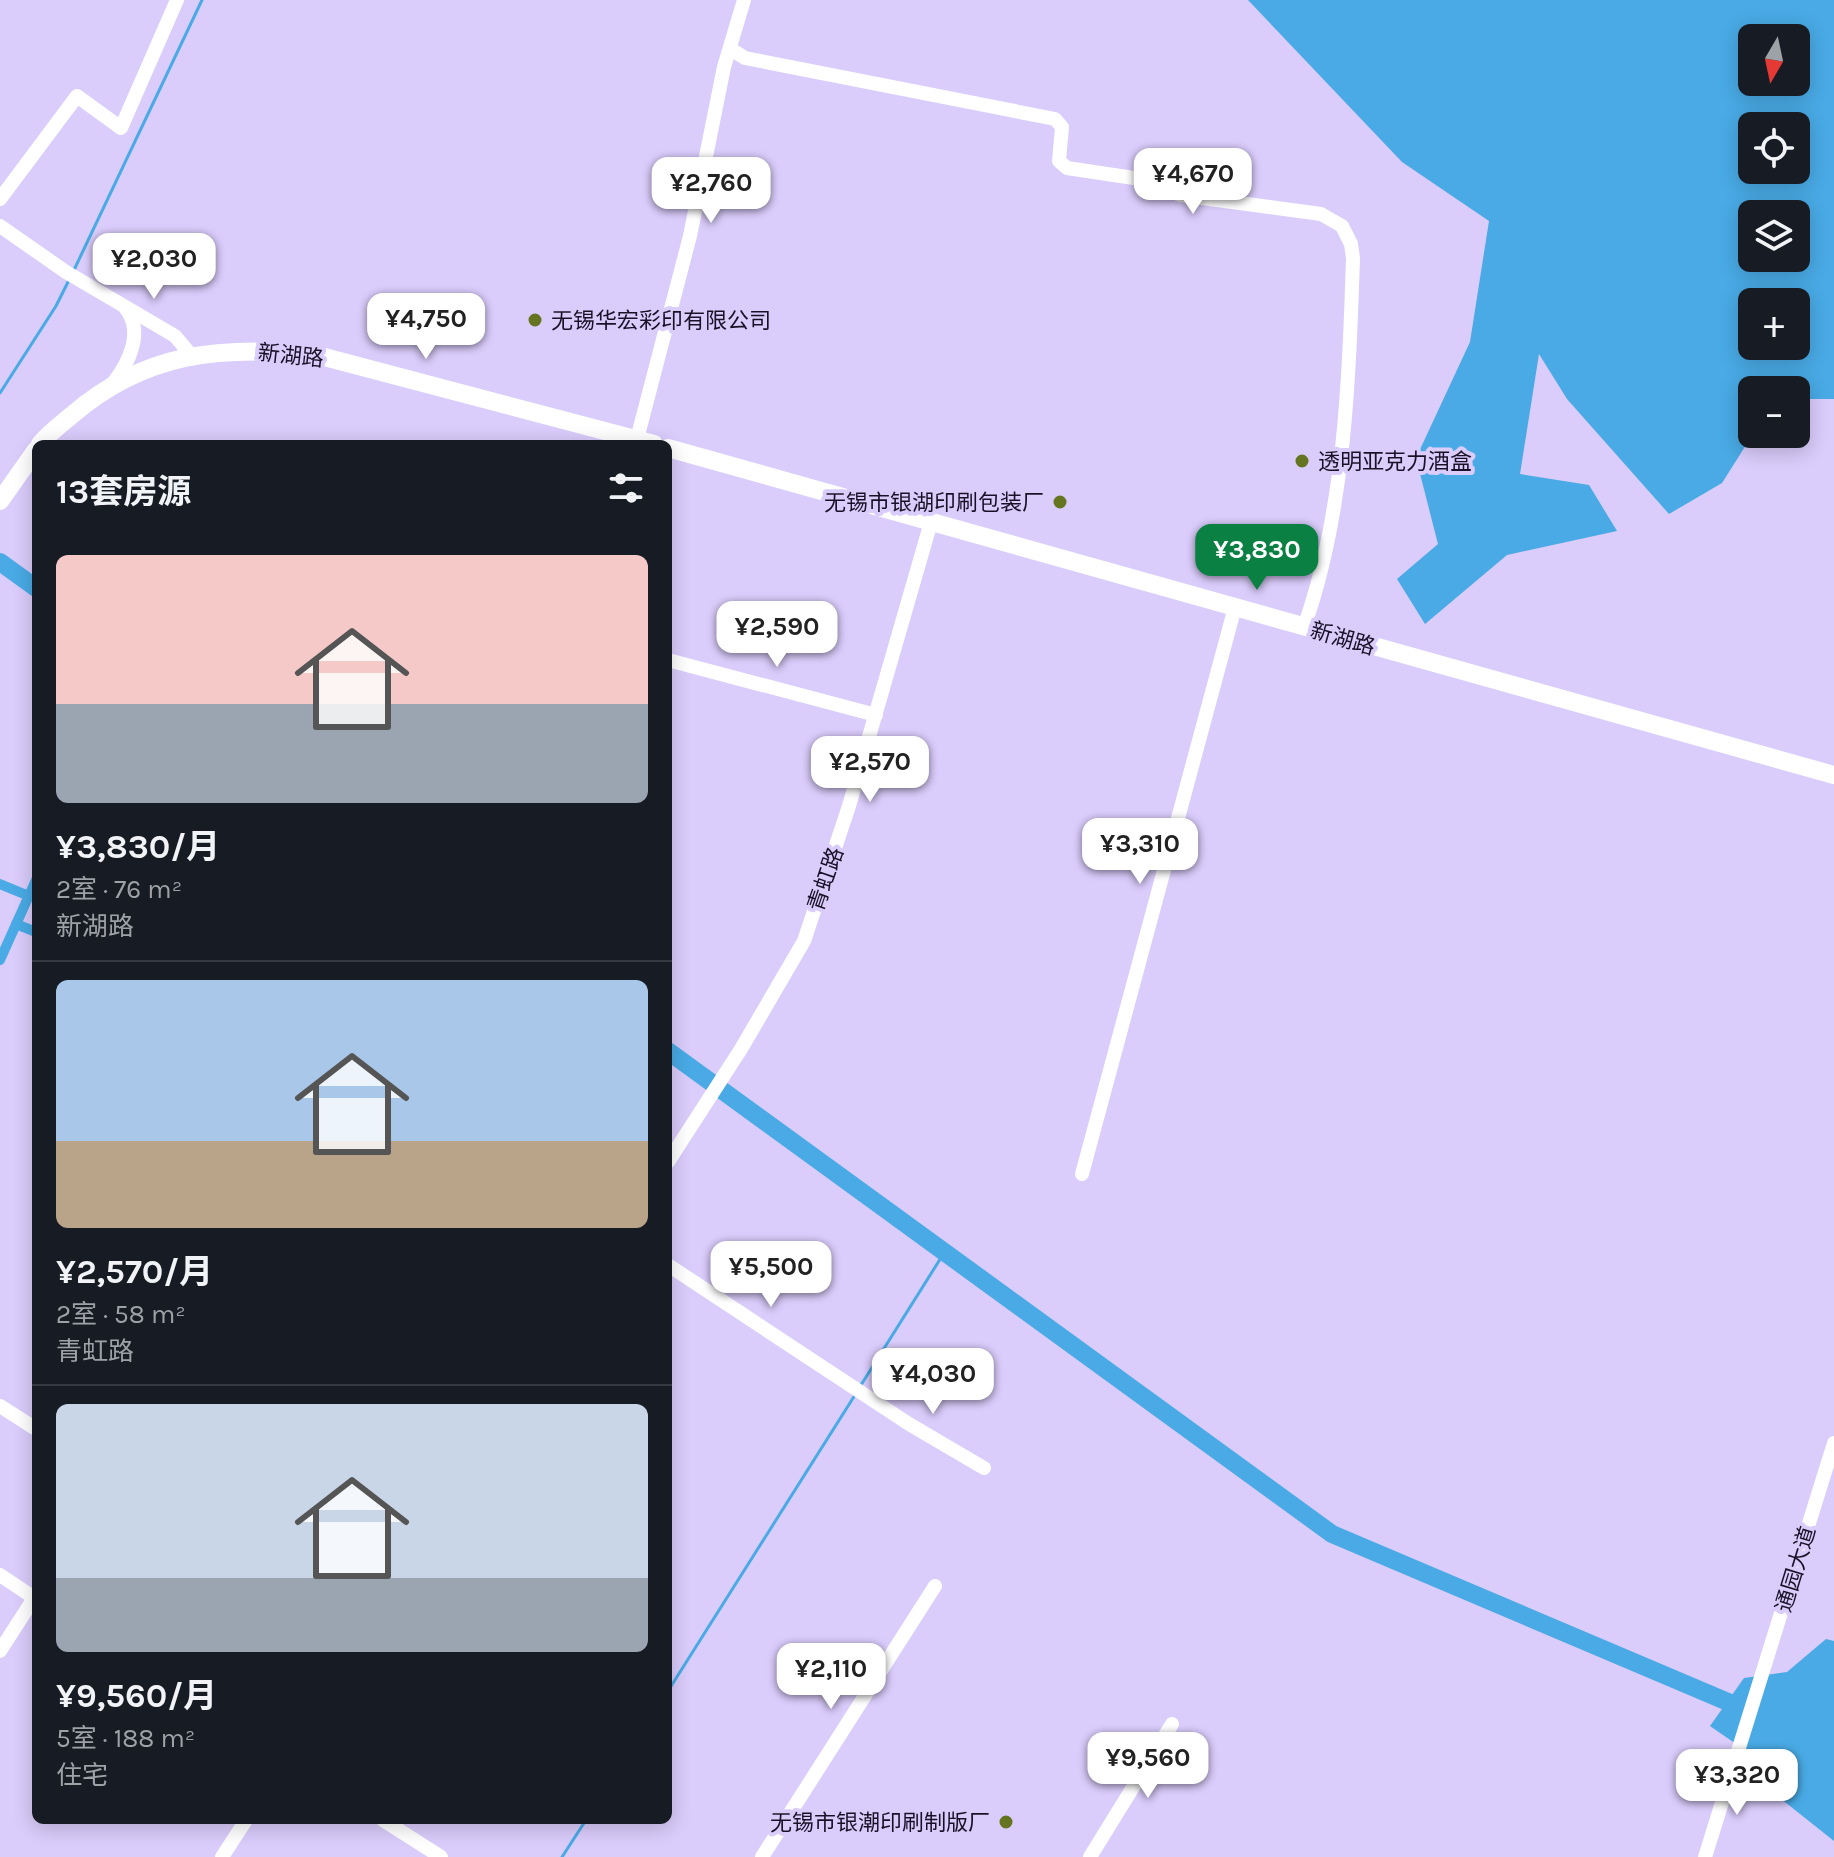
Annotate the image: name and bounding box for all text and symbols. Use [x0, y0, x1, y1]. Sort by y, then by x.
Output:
north arrow [1738, 24, 1810, 96]
map controls [1738, 24, 1810, 448]
button: locate [1738, 112, 1810, 184]
pin: ¥4,670 [1128, 148, 1258, 216]
pin: ¥2,760 [646, 157, 776, 225]
text: ¥4,670 [1152, 158, 1234, 189]
text: ¥2,760 [670, 167, 752, 198]
button: layers [1738, 200, 1810, 272]
pin: ¥2,030 [89, 233, 219, 301]
text: ¥2,030 [111, 243, 197, 274]
button: + [1738, 288, 1810, 360]
pin: ¥4,750 [361, 293, 491, 361]
text: ¥4,750 [385, 303, 467, 334]
place label: 无锡华宏彩印有限公司 [551, 308, 771, 334]
marker: 无锡华宏彩印有限公司 [526, 311, 544, 329]
street label: 新湖路 [257, 340, 325, 372]
button: − [1738, 376, 1810, 448]
place label: 透明亚克力酒盒 [1318, 449, 1472, 475]
marker: 透明亚克力酒盒 [1293, 452, 1311, 470]
icon: filters [604, 466, 648, 510]
text: 13套房源 [56, 472, 191, 512]
place label: 无锡市银湖印刷包装厂 [824, 490, 1044, 516]
marker: 无锡市银湖印刷包装厂 [1051, 493, 1069, 511]
pin: ¥3,830 [1192, 524, 1322, 592]
text: ¥3,830 [1213, 534, 1301, 565]
pin: ¥2,590 [712, 601, 842, 669]
icon: home [280, 607, 424, 751]
text: ¥2,590 [735, 611, 820, 642]
street label: 新湖路 [1307, 617, 1378, 661]
pin: ¥2,570 [805, 736, 935, 804]
text: ¥2,570 [829, 746, 911, 777]
pin: ¥3,310 [1075, 818, 1205, 886]
text: ¥3,830/月 [56, 827, 220, 867]
text: ¥3,310 [1100, 828, 1180, 859]
street label: 青虹路 [803, 844, 849, 915]
text: 2室 · 76 m² [56, 874, 182, 905]
text: 新湖路 [56, 911, 134, 942]
icon: home [280, 1032, 424, 1176]
pin: ¥5,500 [706, 1241, 836, 1309]
text: ¥5,500 [729, 1251, 813, 1282]
text: ¥2,570/月 [56, 1252, 213, 1292]
text: 2室 · 58 m² [56, 1299, 186, 1330]
text: 青虹路 [56, 1336, 134, 1367]
pin: ¥4,030 [868, 1348, 998, 1416]
text: ¥4,030 [890, 1358, 976, 1389]
icon: home [280, 1456, 424, 1600]
street label: 通园大道 [1771, 1523, 1821, 1615]
pin: ¥2,110 [766, 1643, 896, 1711]
text: ¥2,110 [795, 1653, 867, 1684]
text: ¥9,560/月 [56, 1676, 217, 1716]
text: 5室 · 188 m² [56, 1723, 195, 1754]
pin: ¥9,560 [1083, 1732, 1213, 1800]
text: ¥9,560 [1105, 1742, 1191, 1773]
pin: ¥3,320 [1672, 1749, 1802, 1817]
text: ¥3,320 [1694, 1759, 1780, 1790]
text: 住宅 [56, 1760, 108, 1791]
place label: 无锡市银潮印刷制版厂 [770, 1810, 990, 1836]
marker: 无锡市银潮印刷制版厂 [997, 1813, 1015, 1831]

